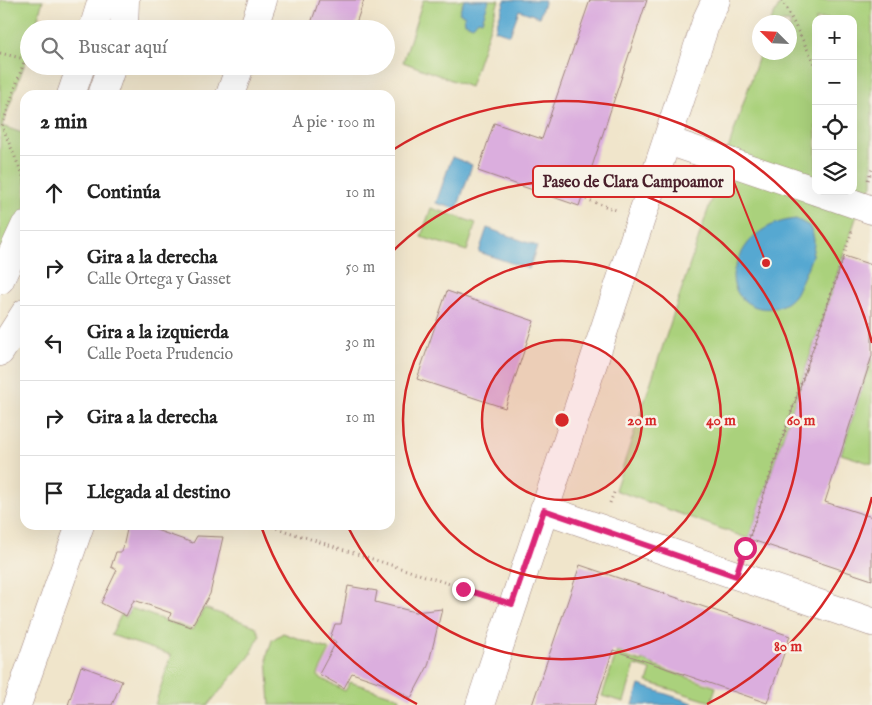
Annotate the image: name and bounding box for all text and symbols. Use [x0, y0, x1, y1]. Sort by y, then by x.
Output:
north arrow [752, 15, 797, 60]
map controls [812, 15, 857, 195]
button: + [812, 15, 857, 60]
search box [20, 20, 395, 75]
icon: search [38, 34, 66, 62]
text: Buscar aquí [78, 36, 167, 60]
button: − [812, 60, 857, 105]
button: locate [812, 105, 857, 150]
text: 2 min [40, 109, 87, 136]
text: A pie · 100 m [293, 113, 375, 133]
button: layers [812, 150, 857, 195]
callout: Paseo de Clara Campoamor [533, 166, 734, 197]
text: Paseo de Clara Campoamor [542, 173, 724, 193]
icon: ahead [40, 179, 68, 207]
text: Continúa [87, 181, 161, 205]
text: 10 m [345, 183, 375, 203]
text: Gira a la derecha [87, 246, 217, 270]
icon: right [40, 254, 68, 282]
text: 50 m [346, 258, 375, 278]
text: Calle Ortega y Gasset [87, 270, 231, 290]
text: Gira a la izquierda [87, 321, 229, 345]
icon: left [40, 329, 68, 357]
text: 30 m [345, 333, 375, 353]
text: Calle Poeta Prudencio [87, 345, 233, 365]
icon: right [40, 404, 68, 432]
text: Gira a la derecha [87, 406, 217, 430]
text: 10 m [345, 408, 375, 428]
centre of rings [553, 411, 571, 429]
text: 20 m [627, 411, 657, 430]
text: 40 m [706, 411, 736, 430]
text: 60 m [787, 411, 816, 430]
icon: arrive [40, 479, 68, 507]
text: Llegada al destino [87, 481, 230, 505]
route start [734, 537, 757, 560]
route end [452, 578, 475, 601]
text: 80 m [774, 637, 802, 656]

